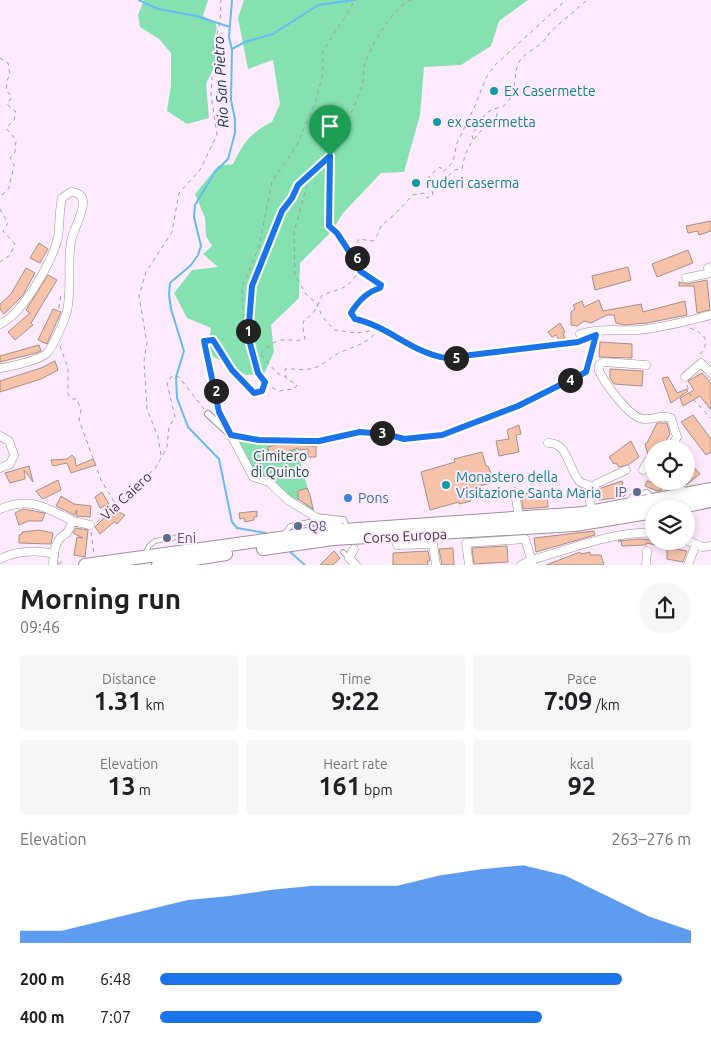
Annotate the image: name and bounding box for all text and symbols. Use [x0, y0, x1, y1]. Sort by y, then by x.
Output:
water label: Rio San Pietro [210, 36, 231, 128]
place label: Ex Casermette [504, 83, 596, 99]
marker: Ex Casermette [488, 85, 500, 97]
pin [309, 105, 351, 156]
icon: arrive [316, 112, 344, 140]
place label: ex casermetta [447, 114, 536, 130]
marker: ex casermetta [431, 116, 443, 128]
place label: ruderi caserma [426, 175, 519, 191]
marker: ruderi caserma [410, 177, 422, 189]
pin: 6 [344, 246, 370, 270]
text: 6 [354, 250, 361, 266]
pin: 1 [236, 318, 260, 344]
text: 1 [245, 323, 252, 339]
pin: 5 [444, 346, 468, 370]
text: 5 [453, 350, 460, 366]
pin: 4 [558, 368, 582, 392]
text: 4 [567, 372, 574, 388]
pin: 2 [204, 378, 228, 404]
text: 2 [213, 383, 220, 399]
pin: 3 [370, 420, 394, 446]
text: 3 [379, 425, 386, 441]
map controls [645, 440, 695, 550]
button: locate [645, 440, 695, 490]
park label: Cimitero di Quinto [251, 448, 309, 480]
street label: Via Caiero [97, 468, 155, 524]
place label: Monastero della Visitazione Santa Maria [456, 469, 602, 501]
marker: Monastero della Visitazione Santa Maria [440, 479, 452, 491]
place label: IP [615, 484, 627, 500]
marker: IP [631, 486, 643, 498]
place label: Pons [358, 490, 388, 506]
marker: Pons [342, 492, 354, 504]
button: layers [645, 500, 695, 550]
place label: Q8 [308, 518, 327, 534]
marker: Q8 [292, 520, 304, 532]
street label: Corso Europa [363, 526, 447, 546]
place label: Eni [177, 530, 196, 546]
marker: Eni [161, 532, 173, 544]
button: share [639, 582, 691, 634]
text: Morning run [20, 583, 181, 614]
text: 09:46 [20, 618, 60, 636]
text: Distance [102, 671, 156, 687]
text: Time [340, 671, 371, 687]
text: Pace [567, 671, 597, 687]
text: 1.31 [94, 687, 142, 715]
text: 9:22 [331, 687, 380, 715]
text: 7:09 [544, 687, 592, 715]
text: km [142, 697, 165, 713]
text: /km [592, 697, 620, 713]
text: Elevation [100, 756, 158, 772]
text: Heart rate [323, 756, 388, 772]
text: kcal [570, 756, 594, 772]
text: 13 [107, 772, 136, 800]
text: 161 [319, 772, 361, 800]
text: 92 [568, 772, 596, 800]
text: m [136, 782, 151, 798]
text: bpm [361, 782, 392, 798]
text: Elevation [20, 830, 87, 848]
text: 263–276 m [611, 830, 691, 848]
text: 200 m [20, 970, 65, 988]
text: 6:48 [100, 970, 131, 988]
text: 400 m [20, 1008, 65, 1026]
text: 7:07 [100, 1008, 131, 1026]

